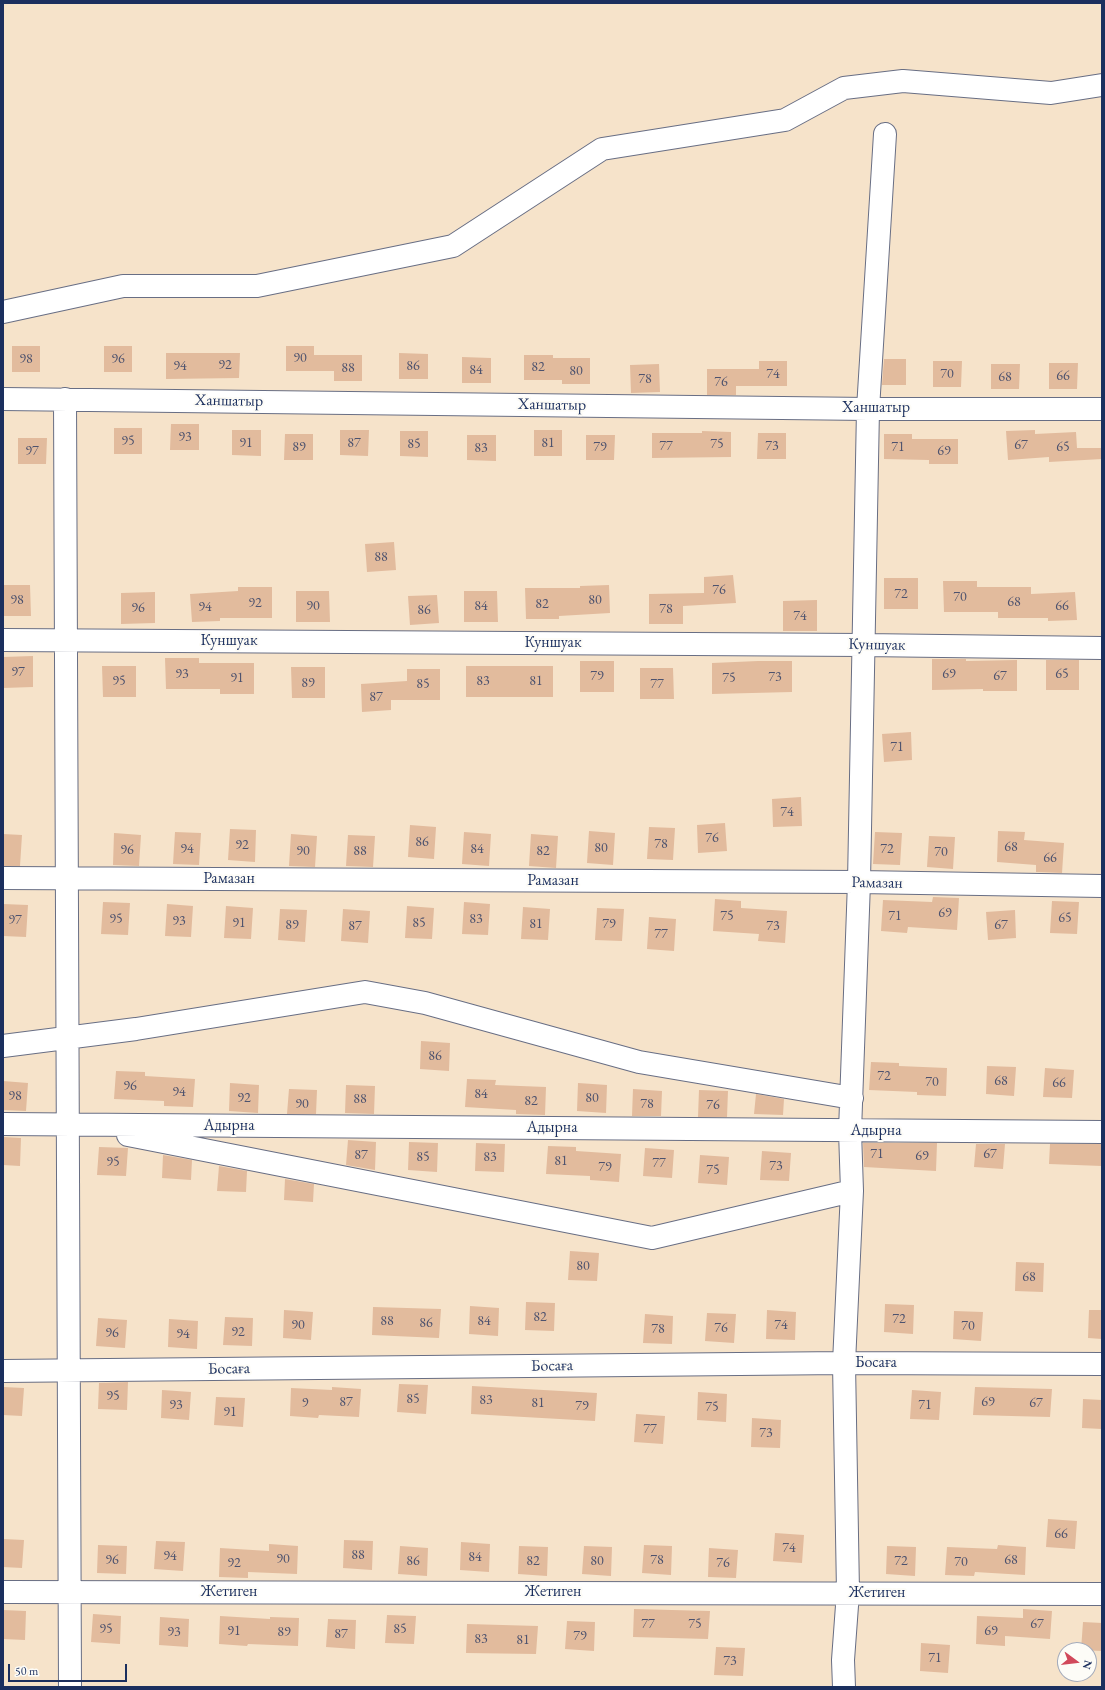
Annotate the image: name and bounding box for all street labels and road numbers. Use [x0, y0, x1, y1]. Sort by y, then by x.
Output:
street label: Ханшатыр [195, 391, 263, 411]
street label: Ханшатыр [518, 395, 586, 415]
street label: Ханшатыр [842, 398, 910, 418]
street label: Куншуак [200, 631, 258, 651]
street label: Куншуак [524, 633, 582, 653]
street label: Куншуак [848, 635, 906, 655]
street label: Рамазан [203, 869, 255, 889]
street label: Рамазан [527, 871, 579, 891]
street label: Рамазан [851, 873, 903, 893]
street label: Адырна [203, 1116, 255, 1136]
street label: Адырна [526, 1118, 578, 1138]
street label: Адырна [850, 1121, 902, 1141]
street label: Босаға [855, 1353, 897, 1373]
street label: Босаға [531, 1356, 573, 1376]
street label: Босаға [208, 1359, 250, 1379]
street label: Жетиген [201, 1582, 257, 1602]
street label: Жетиген [525, 1582, 581, 1602]
street label: Жетиген [849, 1583, 905, 1603]

